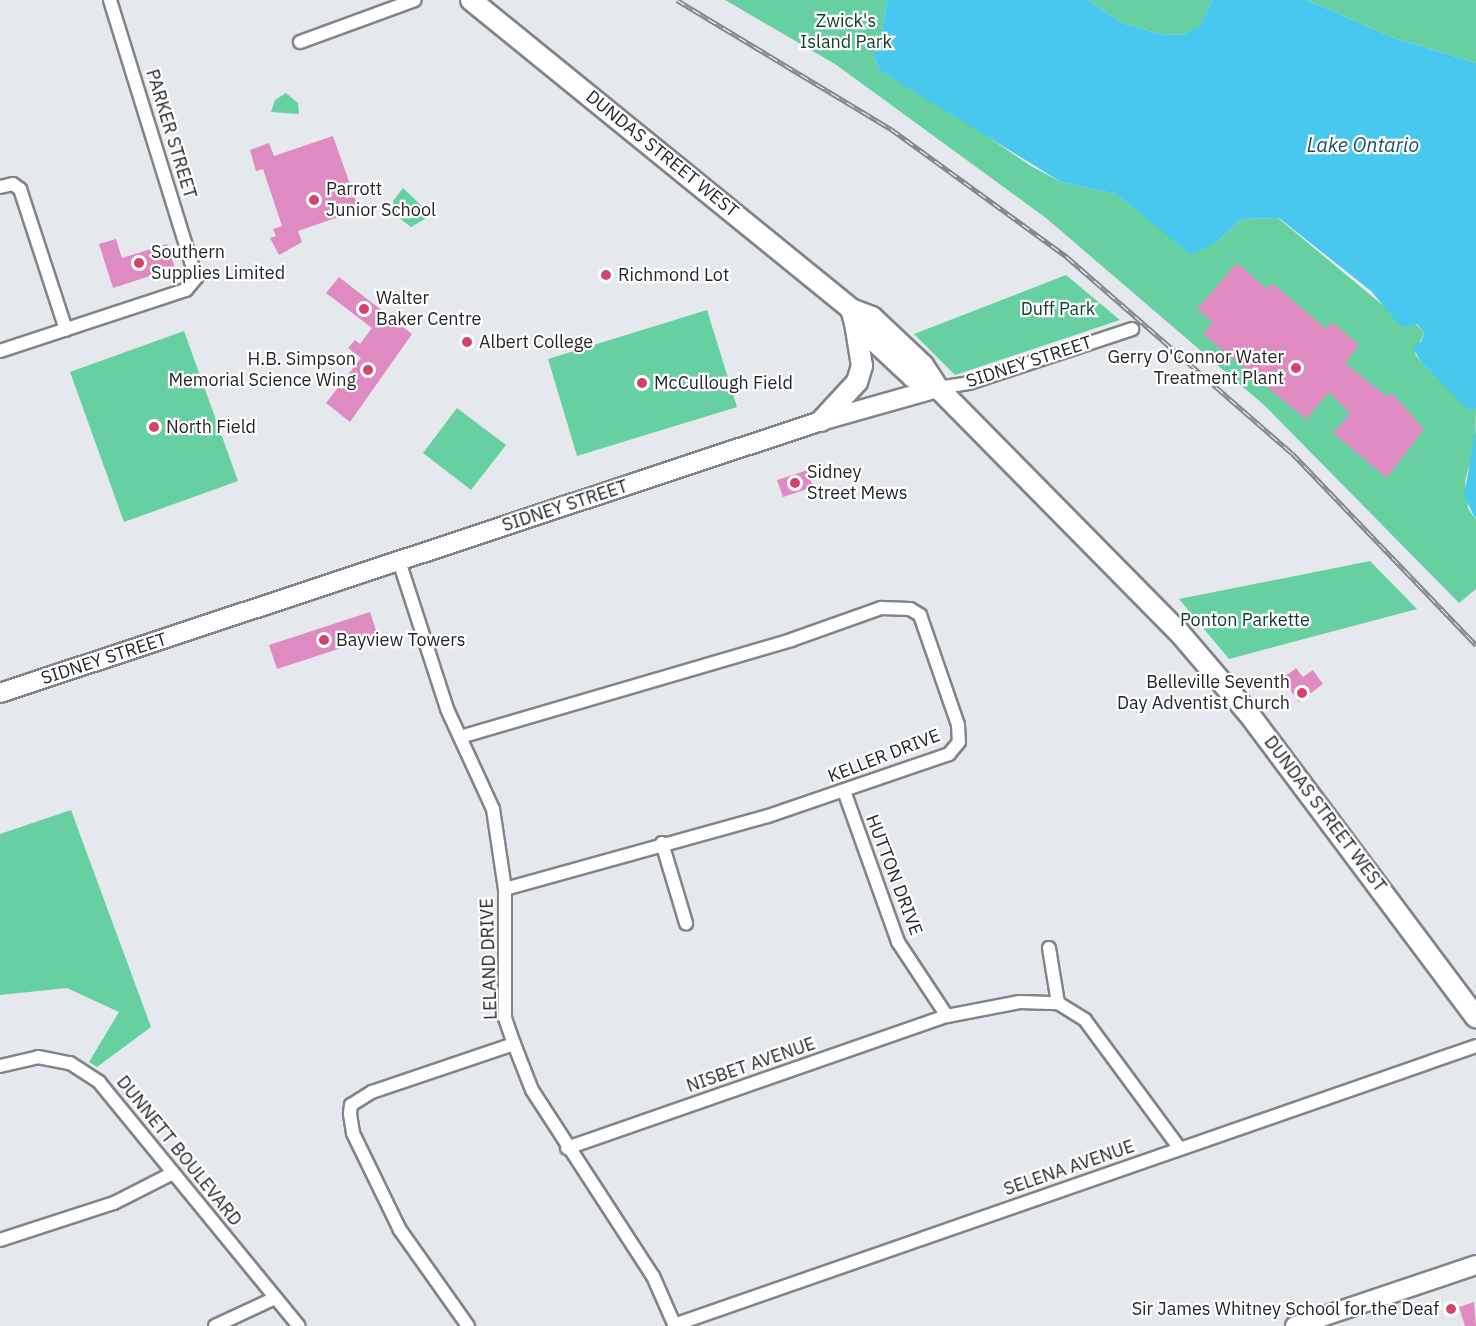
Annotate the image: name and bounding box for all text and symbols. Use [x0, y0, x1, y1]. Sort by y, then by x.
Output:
park label: Zwick's Island Park [800, 11, 892, 54]
street label: PARKER STREET [141, 67, 201, 201]
street label: DUNDAS STREET WEST [581, 86, 743, 222]
water label: Lake Ontario [1307, 132, 1419, 156]
place label: Parrott Junior School [326, 179, 436, 222]
marker: Parrott Junior School [307, 193, 321, 207]
place label: Southern Supplies Limited [151, 242, 285, 284]
marker: Southern Supplies Limited [132, 256, 146, 270]
place label: Richmond Lot [618, 264, 729, 286]
marker: Richmond Lot [599, 268, 613, 282]
place label: Walter Baker Centre [376, 288, 481, 330]
park label: Duff Park [1021, 298, 1095, 320]
marker: Walter Baker Centre [357, 302, 371, 316]
place label: Albert College [479, 331, 593, 353]
street label: SIDNEY STREET [963, 332, 1095, 392]
marker: Albert College [460, 335, 474, 349]
place label: Gerry O'Connor Water Treatment Plant [1107, 347, 1284, 389]
place label: H.B. Simpson Memorial Science Wing [168, 349, 356, 392]
marker: Gerry O'Connor Water Treatment Plant [1289, 361, 1303, 375]
marker: H.B. Simpson Memorial Science Wing [361, 363, 375, 377]
place label: McCullough Field [654, 372, 793, 394]
marker: McCullough Field [635, 376, 649, 390]
place label: North Field [166, 416, 256, 438]
marker: North Field [147, 420, 161, 434]
place label: Sidney Street Mews [807, 462, 908, 504]
street label: SIDNEY STREET [499, 476, 631, 536]
marker: Sidney Street Mews [788, 476, 802, 490]
park label: Ponton Parkette [1180, 609, 1310, 631]
street label: SIDNEY STREET [38, 629, 170, 689]
place label: Bayview Towers [336, 629, 466, 651]
marker: Bayview Towers [317, 633, 331, 647]
place label: Belleville Seventh Day Adventist Church [1117, 672, 1290, 714]
marker: Belleville Seventh Day Adventist Church [1295, 686, 1309, 700]
street label: KELLER DRIVE [825, 725, 943, 787]
street label: DUNDAS STREET WEST [1259, 732, 1391, 896]
street label: HUTTON DRIVE [861, 812, 927, 938]
street label: LELAND DRIVE [476, 898, 502, 1020]
street label: NISBET AVENUE [684, 1033, 818, 1097]
street label: DUNNETT BOULEVARD [112, 1072, 246, 1230]
street label: SELENA AVENUE [1001, 1136, 1137, 1200]
place label: Sir James Whitney School for the Deaf [1132, 1298, 1439, 1320]
marker: Sir James Whitney School for the Deaf [1444, 1302, 1458, 1316]

